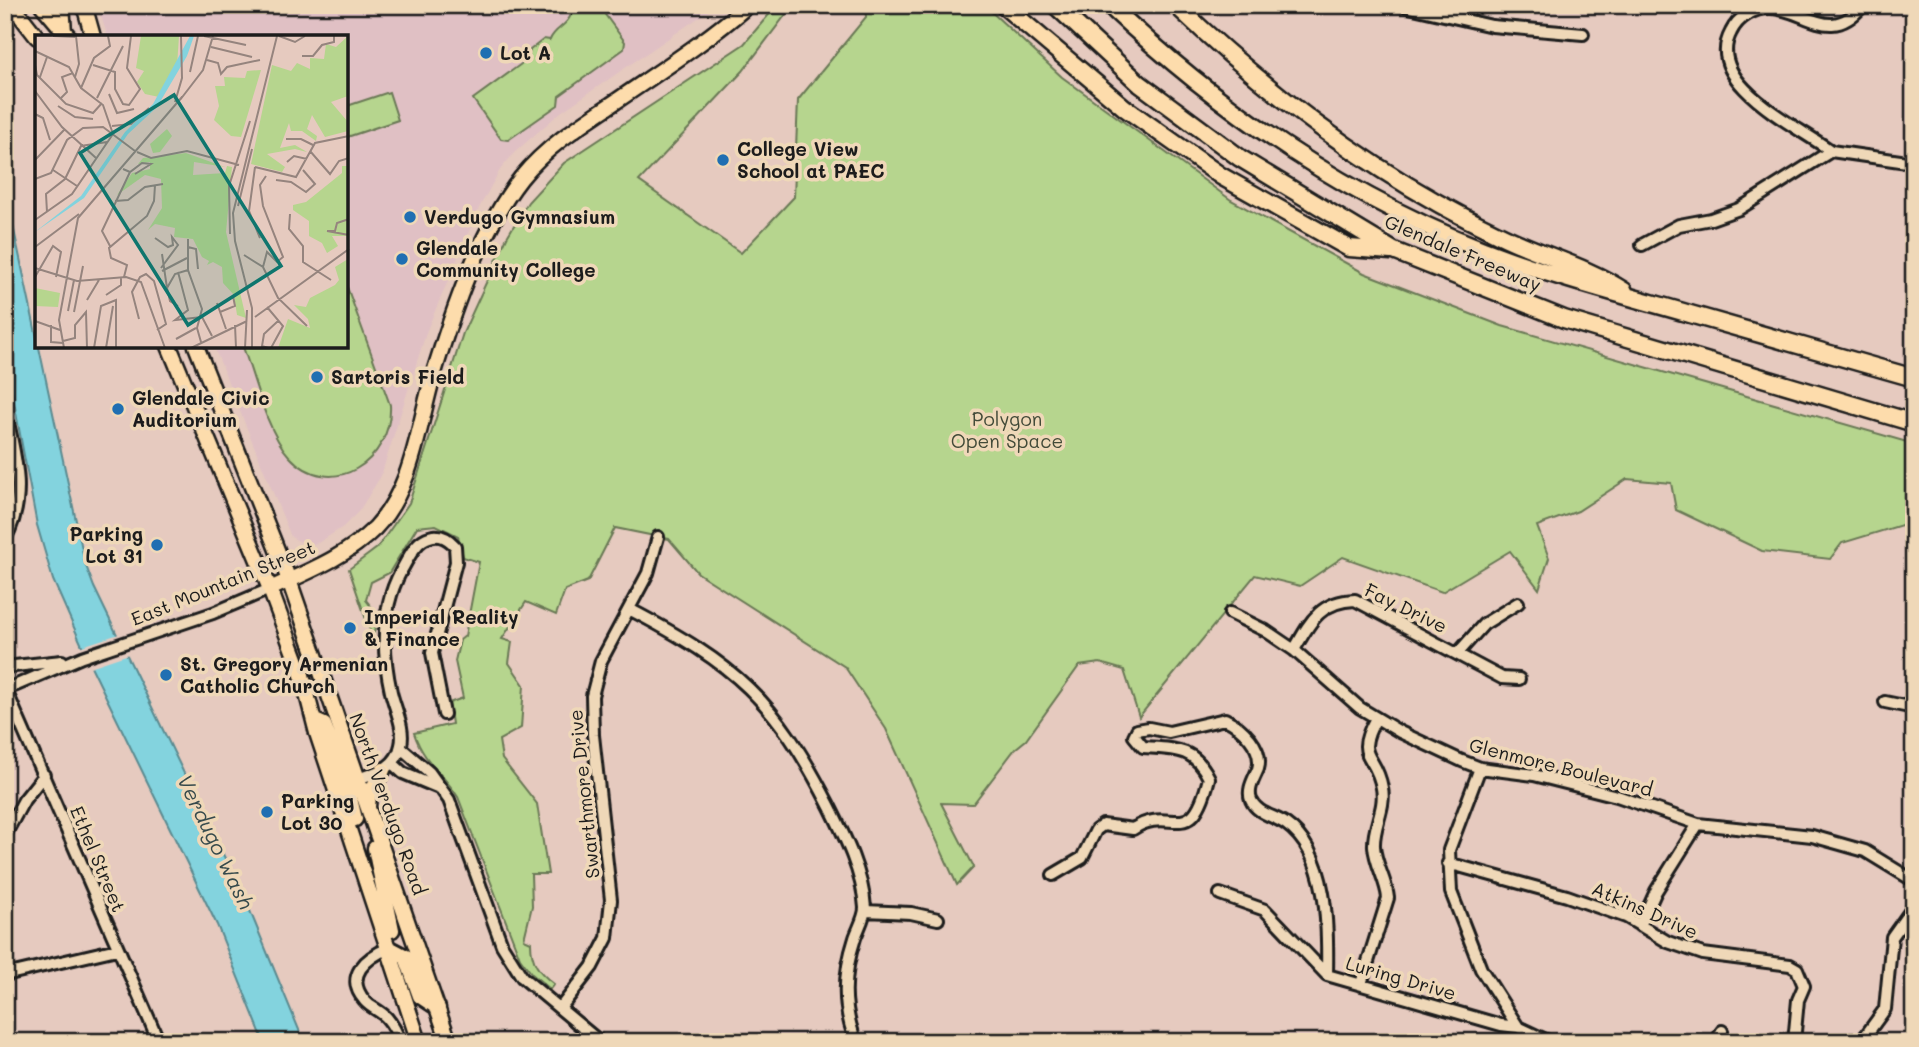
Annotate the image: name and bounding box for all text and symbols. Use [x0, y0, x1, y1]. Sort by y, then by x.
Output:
inset map [35, 35, 348, 348]
place label: Lot A [500, 40, 551, 65]
marker: Lot A [478, 45, 494, 61]
place label: College View School at PAEC [737, 136, 884, 183]
marker: College View School at PAEC [715, 152, 731, 168]
place label: Verdugo Gymnasium [424, 204, 615, 229]
street label: Glendale Freeway [1381, 208, 1545, 297]
marker: Verdugo Gymnasium [402, 209, 418, 225]
place label: Glendale Community College [416, 235, 595, 282]
marker: Glendale Community College [394, 251, 410, 267]
place label: Sartoris Field [331, 364, 464, 389]
marker: Sartoris Field [309, 369, 325, 385]
place label: Glendale Civic Auditorium [132, 385, 270, 432]
marker: Glendale Civic Auditorium [110, 401, 126, 417]
park label: Polygon Open Space [951, 406, 1063, 453]
place label: Parking Lot 31 [70, 521, 143, 568]
street label: East Mountain Street [127, 534, 319, 631]
marker: Parking Lot 31 [149, 537, 165, 553]
street label: Fay Drive [1361, 577, 1452, 638]
place label: Imperial Reality & Finance [364, 604, 518, 651]
marker: Imperial Reality & Finance [342, 620, 358, 636]
place label: St. Gregory Armenian Catholic Church [180, 651, 388, 698]
marker: St. Gregory Armenian Catholic Church [158, 667, 174, 683]
street label: Swarthmore Drive [562, 708, 605, 880]
street label: North Verdugo Road [344, 710, 433, 898]
street label: Glenmore Boulevard [1467, 732, 1656, 801]
water label: Verdugo Wash [172, 769, 261, 914]
place label: Parking Lot 30 [281, 788, 354, 835]
street label: Ethel Street [65, 802, 132, 916]
marker: Parking Lot 30 [259, 804, 275, 820]
street label: Atkins Drive [1588, 875, 1702, 944]
street label: Luring Drive [1343, 950, 1459, 1005]

